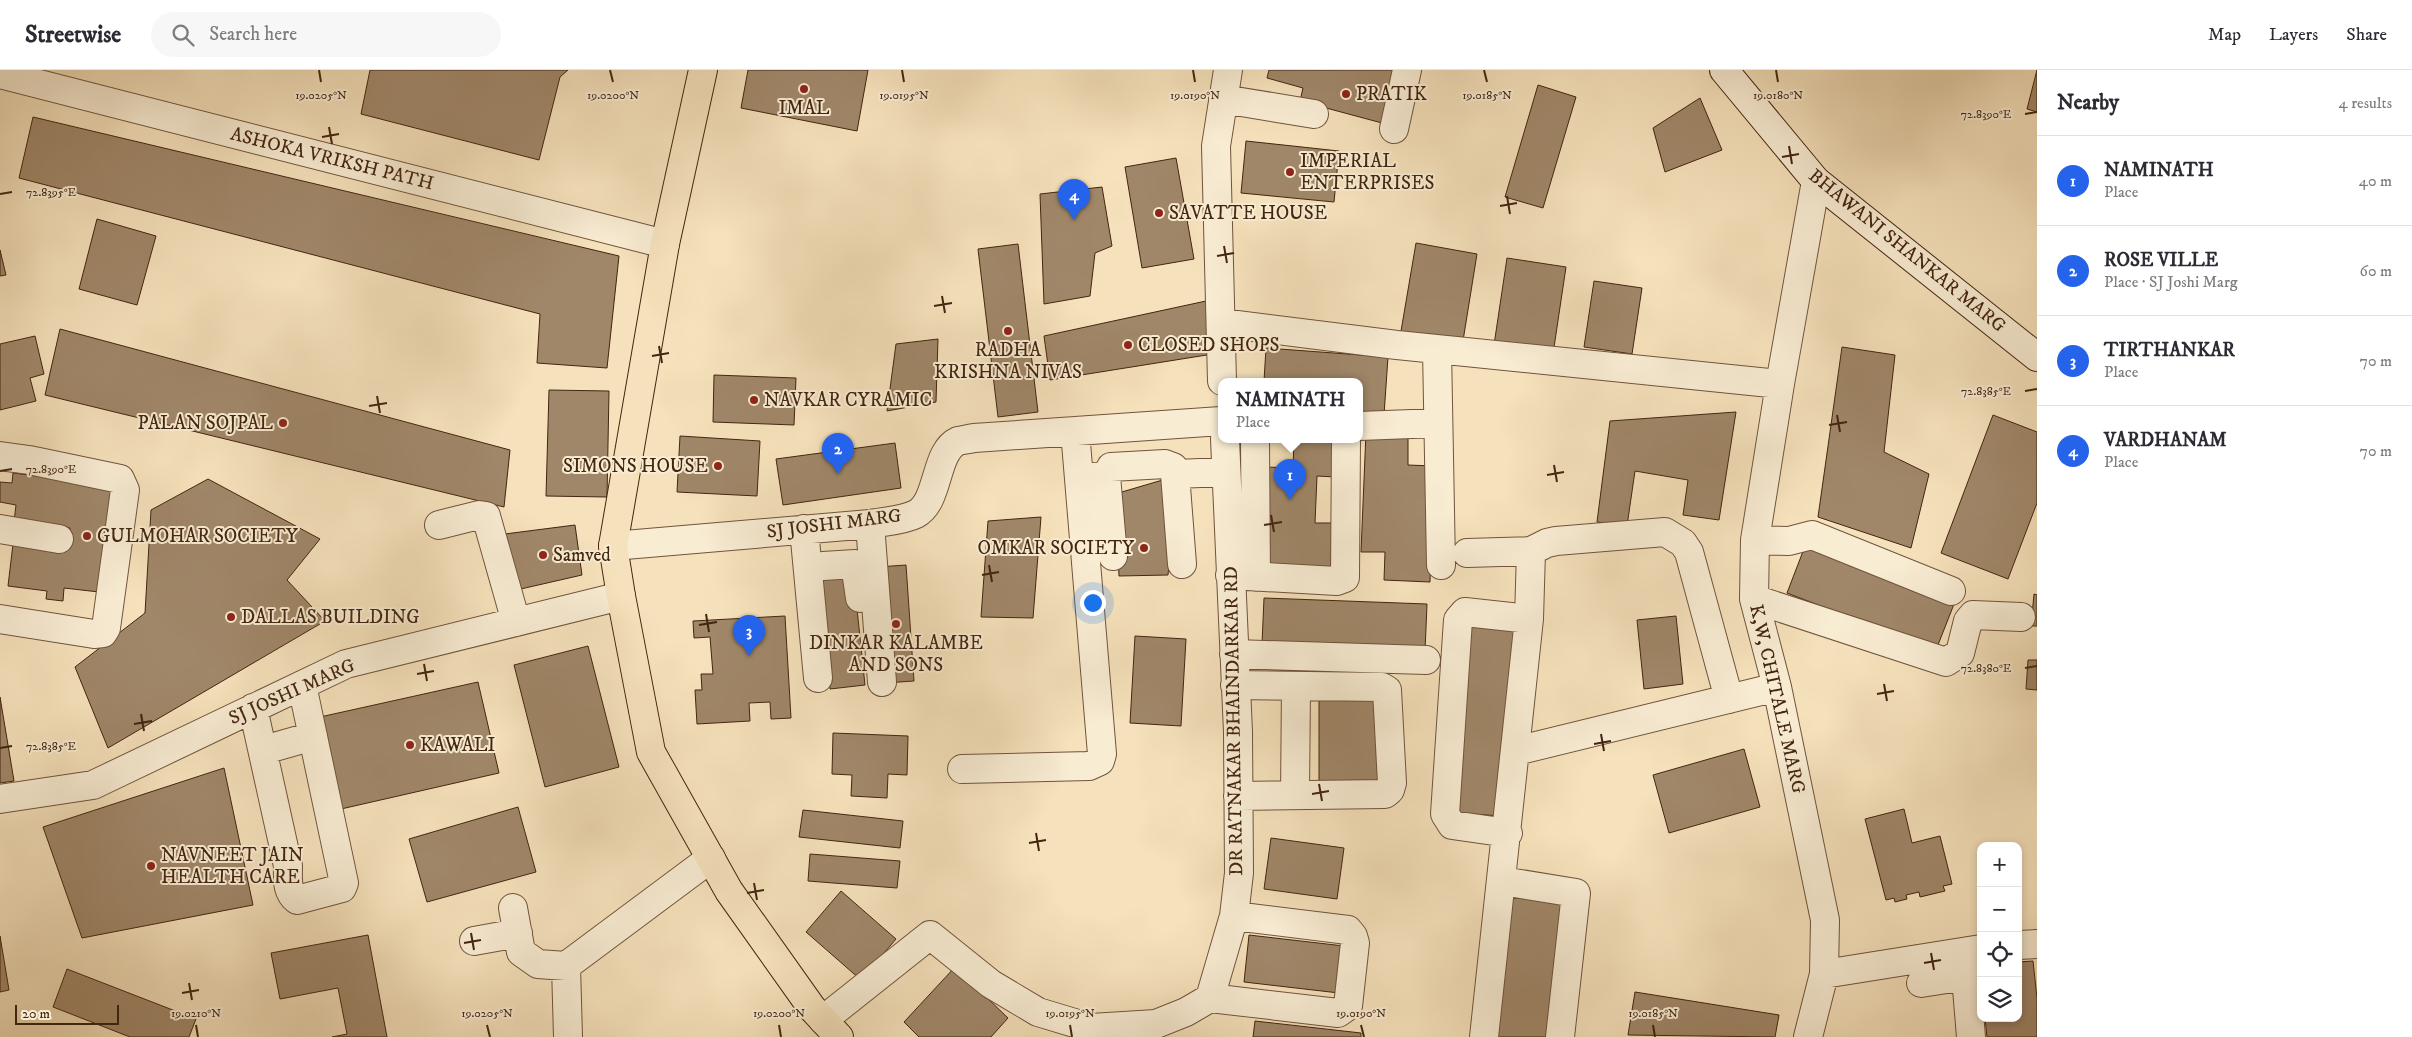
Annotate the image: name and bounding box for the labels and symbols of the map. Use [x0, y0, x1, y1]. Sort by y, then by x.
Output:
marker: IMAL [798, 83, 810, 95]
place label: PRATIK [1356, 83, 1427, 106]
text: 19.0205°N [295, 88, 347, 103]
text: 19.0200°N [587, 88, 639, 103]
text: 19.0195°N [879, 88, 929, 103]
text: 19.0190°N [1170, 88, 1220, 103]
marker: PRATIK [1340, 88, 1352, 100]
text: 19.0185°N [1462, 88, 1512, 103]
text: 19.0180°N [1753, 88, 1803, 103]
place label: IMAL [779, 97, 830, 120]
text: 72.8390°E [1961, 107, 2012, 122]
street label: ASHOKA VRIKSH PATH [228, 123, 436, 195]
place label: IMPERIAL ENTERPRISES [1300, 150, 1434, 195]
street label: BHAWANI SHANKAR MARG [1804, 164, 2010, 338]
marker: IMPERIAL ENTERPRISES [1284, 166, 1296, 178]
pin: 4 [1058, 179, 1090, 220]
text: 72.8395°E [26, 185, 77, 200]
place label: SAVATTE HOUSE [1169, 202, 1327, 225]
marker: SAVATTE HOUSE [1153, 207, 1165, 219]
marker: RADHA KRISHNA NIVAS [1002, 325, 1014, 337]
place label: CLOSED SHOPS [1138, 334, 1279, 357]
place label: RADHA KRISHNA NIVAS [934, 339, 1082, 384]
marker: CLOSED SHOPS [1122, 339, 1134, 351]
text: 72.8385°E [1961, 384, 2012, 399]
place label: NAVKAR CYRAMIC [764, 389, 932, 412]
marker: NAVKAR CYRAMIC [748, 394, 760, 406]
place label: PALAN SOJPAL [137, 412, 273, 435]
marker: PALAN SOJPAL [277, 417, 289, 429]
pin: 2 [822, 433, 854, 474]
place label: SIMONS HOUSE [563, 455, 708, 478]
pin: 1 [1274, 459, 1306, 500]
marker: SIMONS HOUSE [712, 460, 724, 472]
text: 72.8390°E [26, 462, 77, 477]
street label: SJ JOSHI MARG [765, 504, 903, 544]
place label: GULMOHAR SOCIETY [97, 525, 299, 548]
marker: GULMOHAR SOCIETY [81, 530, 93, 542]
place label: OMKAR SOCIETY [977, 537, 1135, 560]
marker: OMKAR SOCIETY [1138, 542, 1150, 554]
place label: Samved [553, 544, 611, 567]
marker: Samved [537, 549, 549, 561]
street label: DR RATNAKAR BHAINDARKAR RD [1220, 566, 1248, 876]
your location [1080, 590, 1106, 616]
street label: K,W, CHITALE MARG [1744, 602, 1810, 796]
place label: DALLAS BUILDING [241, 606, 419, 629]
marker: DALLAS BUILDING [225, 611, 237, 623]
pin: 3 [733, 615, 765, 656]
marker: DINKAR KALAMBE AND SONS [890, 618, 902, 630]
place label: DINKAR KALAMBE AND SONS [809, 632, 983, 677]
street label: SJ JOSHI MARG [225, 654, 359, 730]
text: 72.8380°E [1961, 661, 2012, 676]
place label: KAWALI [420, 734, 496, 757]
text: 72.8385°E [26, 739, 77, 754]
marker: KAWALI [404, 739, 416, 751]
place label: NAVNEET JAIN HEALTH CARE [161, 844, 304, 889]
marker: NAVNEET JAIN HEALTH CARE [145, 860, 157, 872]
scale bar [15, 1002, 119, 1025]
text: 19.0210°N [171, 1006, 221, 1021]
text: 19.0205°N [461, 1006, 513, 1021]
text: 19.0200°N [753, 1006, 805, 1021]
text: 19.0195°N [1045, 1006, 1095, 1021]
text: 19.0190°N [1336, 1006, 1386, 1021]
text: 19.0185°N [1628, 1006, 1678, 1021]

